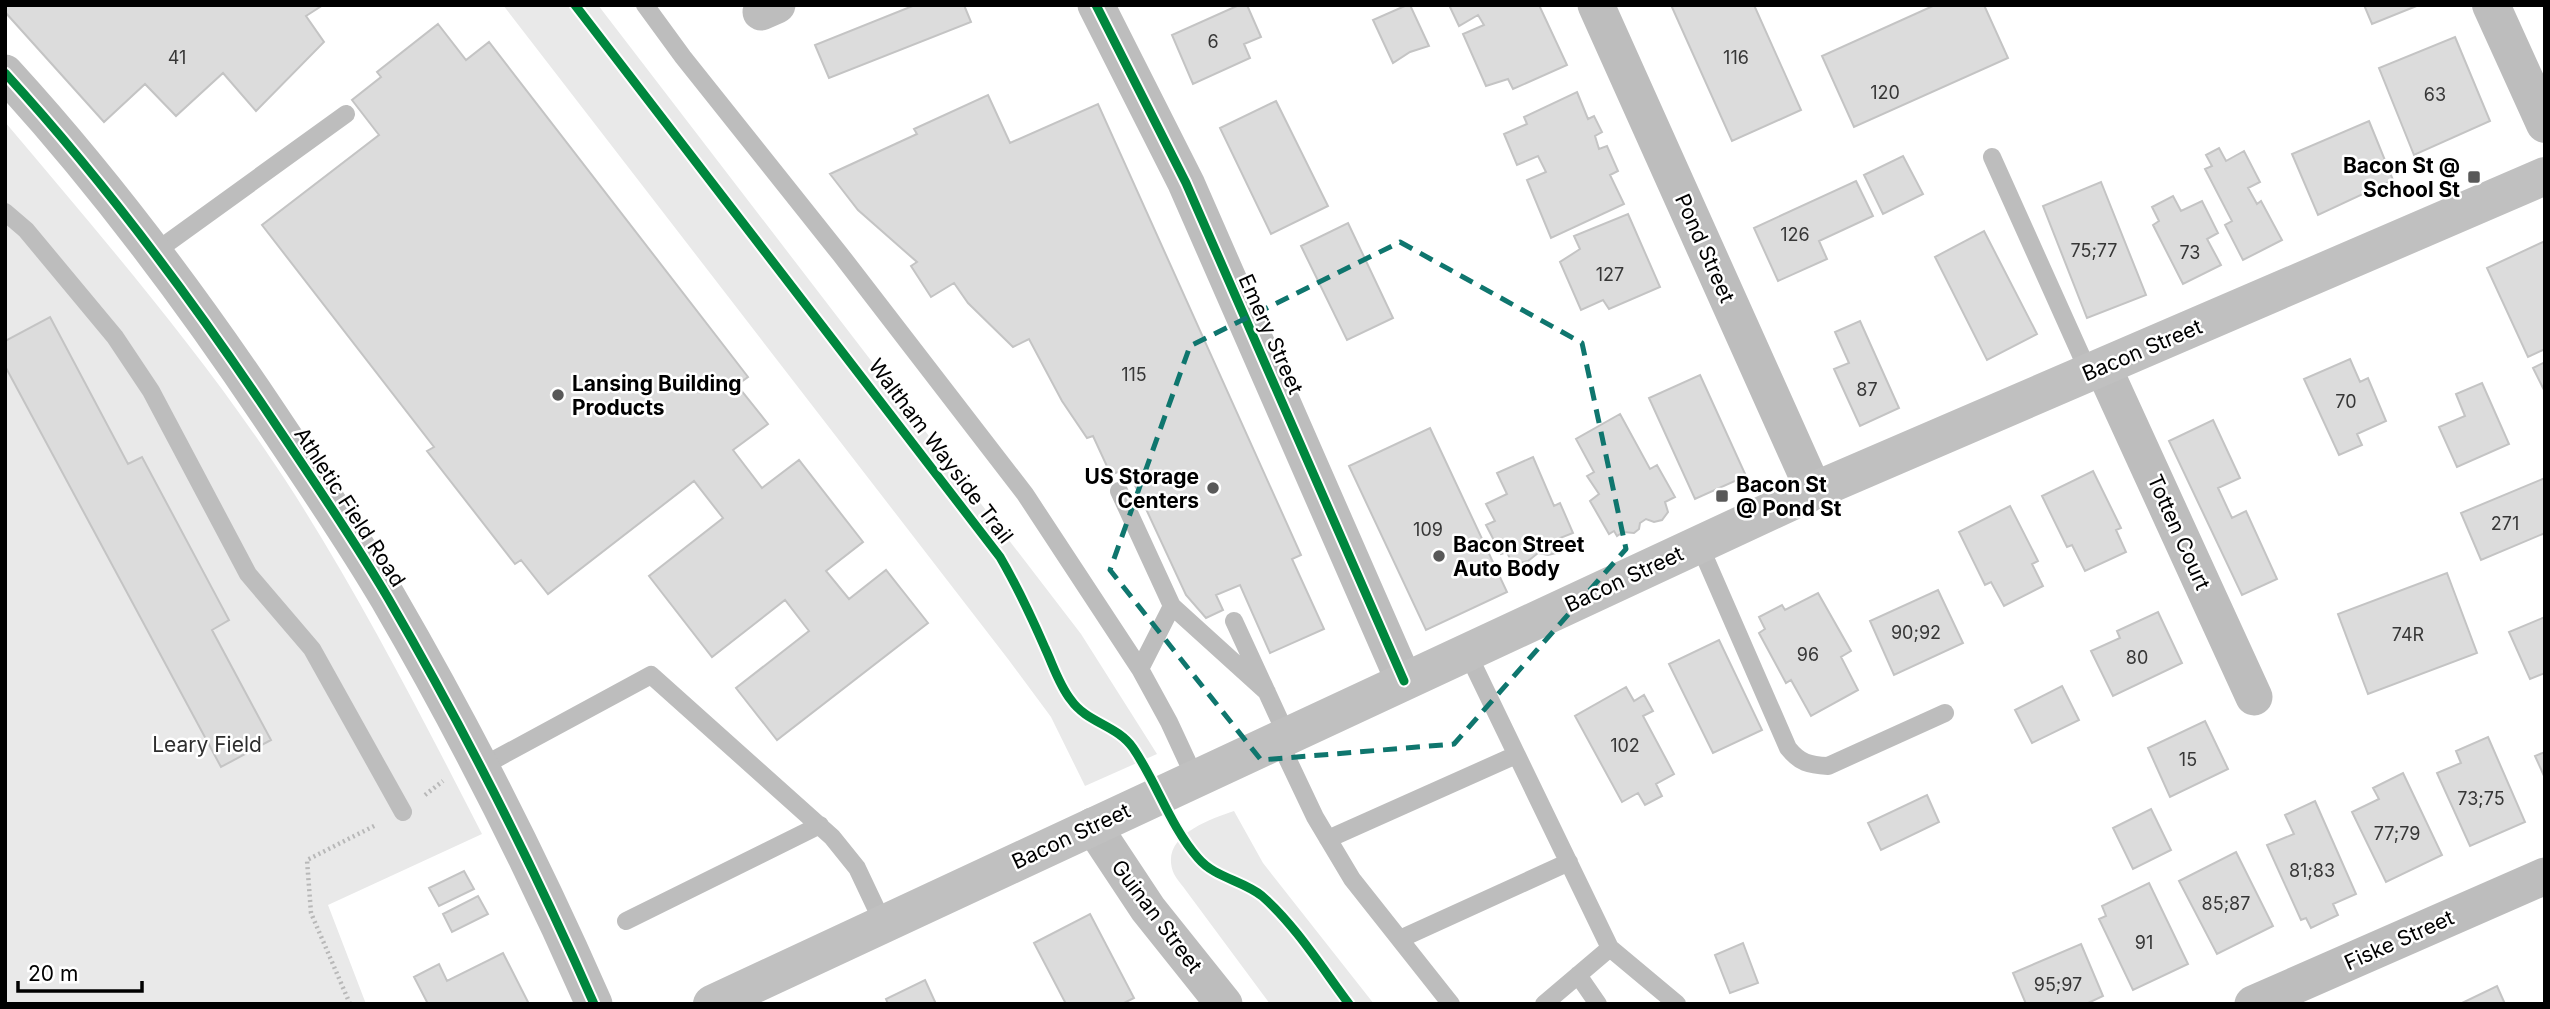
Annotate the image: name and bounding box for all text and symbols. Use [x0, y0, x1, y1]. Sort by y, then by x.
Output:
house number: 6 [1207, 31, 1219, 52]
house number: 41 [168, 47, 186, 68]
house number: 116 [1723, 47, 1749, 68]
house number: 120 [1870, 82, 1900, 103]
house number: 63 [2424, 84, 2446, 105]
place label: Bacon St @ School St [2343, 153, 2460, 202]
marker: Bacon St @ School St [2466, 169, 2482, 185]
street label: Pond Street [1670, 190, 1740, 306]
house number: 126 [1780, 224, 1810, 245]
house number: 75;77 [2070, 240, 2118, 261]
house number: 73 [2179, 242, 2201, 263]
house number: 127 [1596, 264, 1624, 285]
street label: Emery Street [1233, 270, 1309, 398]
street label: Bacon Street [2078, 313, 2206, 386]
street label: Waltham Wayside Trail [863, 354, 1019, 548]
house number: 115 [1121, 364, 1147, 385]
place label: Lansing Building Products [572, 371, 742, 420]
house number: 87 [1856, 379, 1878, 400]
marker: Lansing Building Products [550, 387, 566, 403]
house number: 70 [2335, 391, 2357, 412]
street label: Athletic Field Road [289, 423, 411, 591]
place label: US Storage Centers [1085, 464, 1199, 513]
street label: Totten Court [2142, 470, 2216, 594]
place label: Bacon St @ Pond St [1736, 472, 1842, 521]
marker: US Storage Centers [1205, 480, 1221, 496]
marker: Bacon St @ Pond St [1714, 488, 1730, 504]
house number: 271 [2491, 513, 2519, 534]
house number: 109 [1413, 519, 1443, 540]
place label: Bacon Street Auto Body [1453, 532, 1585, 581]
street label: Bacon Street [1561, 541, 1687, 617]
marker: Bacon Street Auto Body [1431, 548, 1447, 564]
house number: 90;92 [1891, 622, 1941, 643]
house number: 74R [2392, 624, 2425, 645]
house number: 96 [1797, 644, 1819, 665]
house number: 80 [2126, 647, 2148, 668]
park label: Leary Field [152, 732, 262, 757]
house number: 102 [1610, 735, 1640, 756]
house number: 15 [2179, 749, 2197, 770]
house number: 73;75 [2457, 788, 2505, 809]
street label: Bacon Street [1008, 798, 1134, 874]
house number: 77;79 [2374, 823, 2420, 844]
street label: Guinan Street [1106, 855, 1208, 978]
house number: 81;83 [2289, 860, 2335, 881]
house number: 85;87 [2202, 893, 2250, 914]
street label: Fiske Street [2340, 905, 2458, 975]
house number: 91 [2135, 932, 2153, 953]
scale bar [18, 950, 142, 994]
text: 20 m [28, 961, 78, 986]
house number: 95;97 [2034, 974, 2082, 995]

